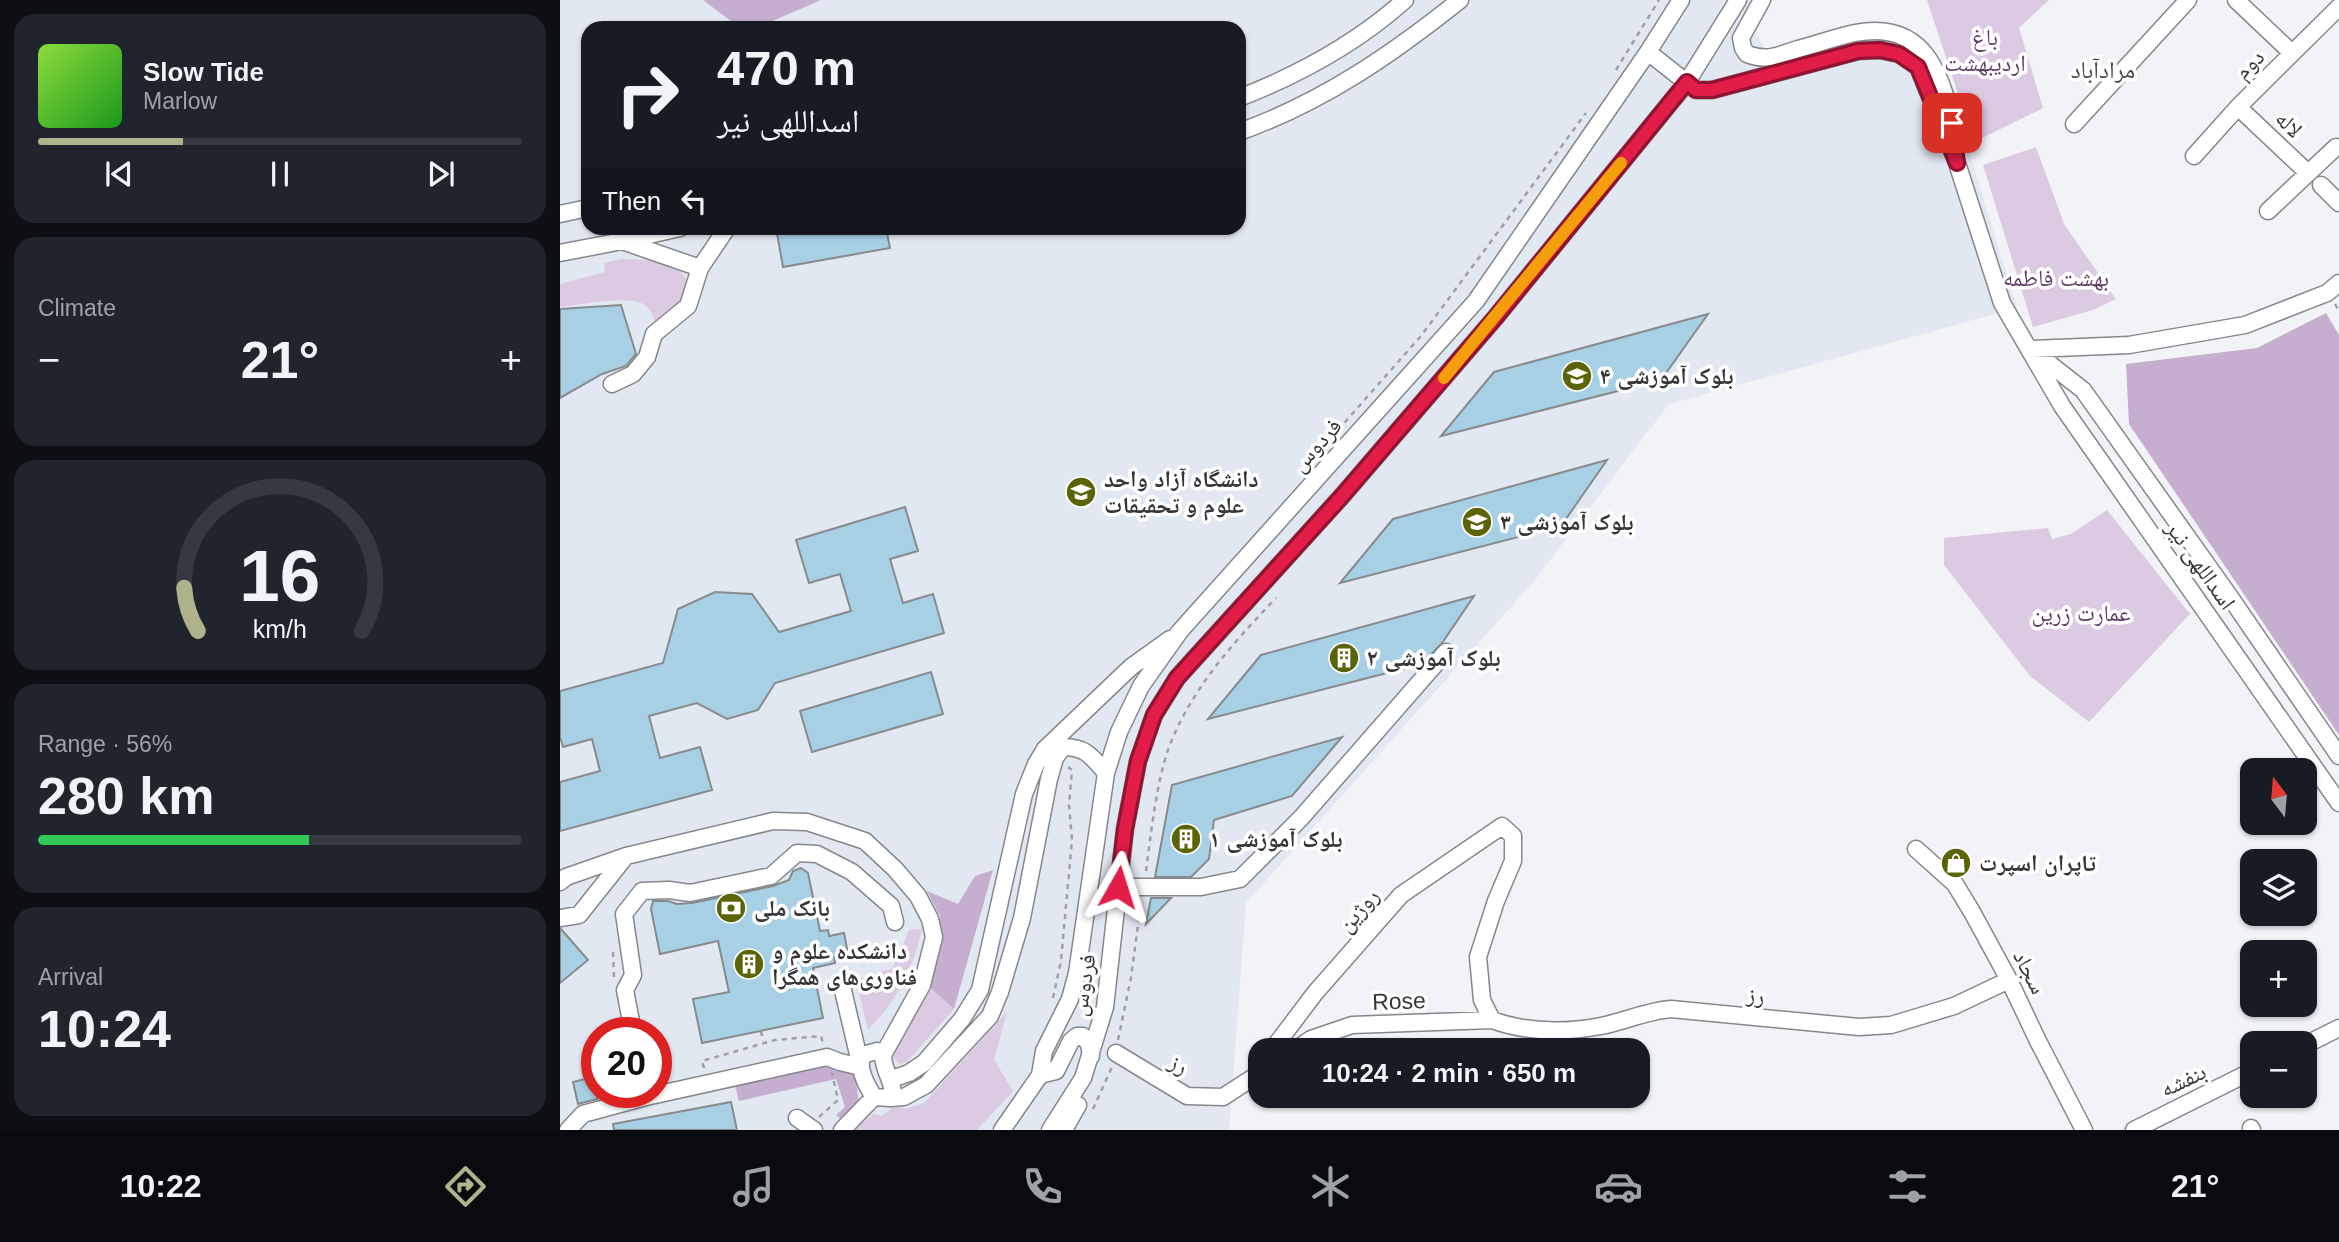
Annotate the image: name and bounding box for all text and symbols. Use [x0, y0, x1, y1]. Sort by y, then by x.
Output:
park label: باغ اردیبهشت [1944, 24, 2026, 77]
text: 470 m [717, 41, 856, 95]
street label: دوم [2229, 44, 2271, 86]
icon: right [602, 49, 693, 140]
district label: مرادآباد [2071, 56, 2135, 84]
text: Slow Tide [143, 57, 264, 87]
text: Marlow [143, 88, 217, 114]
pin [1922, 93, 1982, 153]
text: اسداللهی نیر [717, 103, 859, 139]
icon: arrive [1933, 104, 1971, 142]
street label: لاله [2270, 105, 2308, 143]
icon: previous [100, 155, 138, 193]
icon: pause [261, 155, 299, 193]
icon: next [422, 155, 460, 193]
icon: left [675, 182, 713, 220]
text: Then [602, 186, 661, 216]
park label: بهشت فاطمه [2003, 265, 2109, 292]
text: Climate [38, 295, 116, 321]
text: 21° [241, 331, 319, 389]
text: − [38, 339, 60, 381]
text: + [500, 339, 522, 381]
school or university icon: بلوک آموزشی ۴ [1560, 359, 1594, 393]
place label: بلوک آموزشی ۴ [1600, 363, 1734, 390]
street label: فردوس [1285, 413, 1347, 478]
place label: دانشگاه آزاد واحد علوم و تحقیقات [1104, 466, 1259, 521]
school or university icon: دانشگاه آزاد واحد علوم و تحقیقات [1064, 475, 1098, 509]
school or university icon: بلوک آموزشی ۳ [1460, 505, 1494, 539]
place label: بلوک آموزشی ۳ [1500, 509, 1634, 536]
street label: اسداللهی نیر [2160, 515, 2241, 615]
text: 16 [240, 535, 320, 616]
park label: عمارت زرین [2031, 600, 2131, 627]
text: km/h [253, 615, 307, 643]
building icon: بلوک آموزشی ۲ [1327, 641, 1361, 675]
place label: بلوک آموزشی ۲ [1367, 645, 1501, 672]
text: Range · 56% [38, 731, 172, 757]
north arrow [2240, 758, 2317, 835]
map controls [2240, 758, 2317, 1108]
text: 280 km [38, 767, 214, 825]
building icon: بلوک آموزشی ۱ [1169, 822, 1203, 856]
place label: بلوک آموزشی ۱ [1209, 826, 1343, 853]
shop icon: تاپران اسپرت [1939, 846, 1973, 880]
button: layers [2240, 849, 2317, 926]
position arrow [1081, 850, 1155, 924]
place label: تاپران اسپرت [1979, 850, 2097, 877]
street label: روژین [1332, 883, 1385, 938]
bank icon: بانک ملی [714, 891, 748, 925]
place label: بانک ملی [754, 895, 830, 922]
place label: دانشکده علوم و فناوری‌های همگرا [772, 938, 917, 991]
button: + [2240, 940, 2317, 1017]
street label: سجاد [2008, 946, 2052, 998]
building icon: دانشکده علوم و فناوری‌های همگرا [732, 947, 766, 981]
street label: فردوس [1065, 952, 1102, 1018]
text: Arrival [38, 964, 103, 990]
street label: رز [1744, 981, 1767, 1009]
street label: Rose [1372, 987, 1426, 1015]
text: 10:24 [38, 1000, 171, 1058]
speed limit sign: 20 [581, 1017, 672, 1108]
button: − [2240, 1031, 2317, 1108]
street label: رز [1164, 1048, 1193, 1080]
text: 10:24 · 2 min · 650 m [1322, 1058, 1576, 1088]
street label: بنفشه [2156, 1058, 2210, 1103]
icon: directions [441, 1162, 490, 1211]
icon: music [729, 1162, 778, 1211]
icon: phone [1018, 1162, 1067, 1211]
icon: climate [1306, 1162, 1355, 1211]
icon: car [1594, 1162, 1643, 1211]
icon: filters [1883, 1162, 1932, 1211]
text: 10:22 [120, 1168, 202, 1204]
text: 21° [2171, 1168, 2219, 1204]

